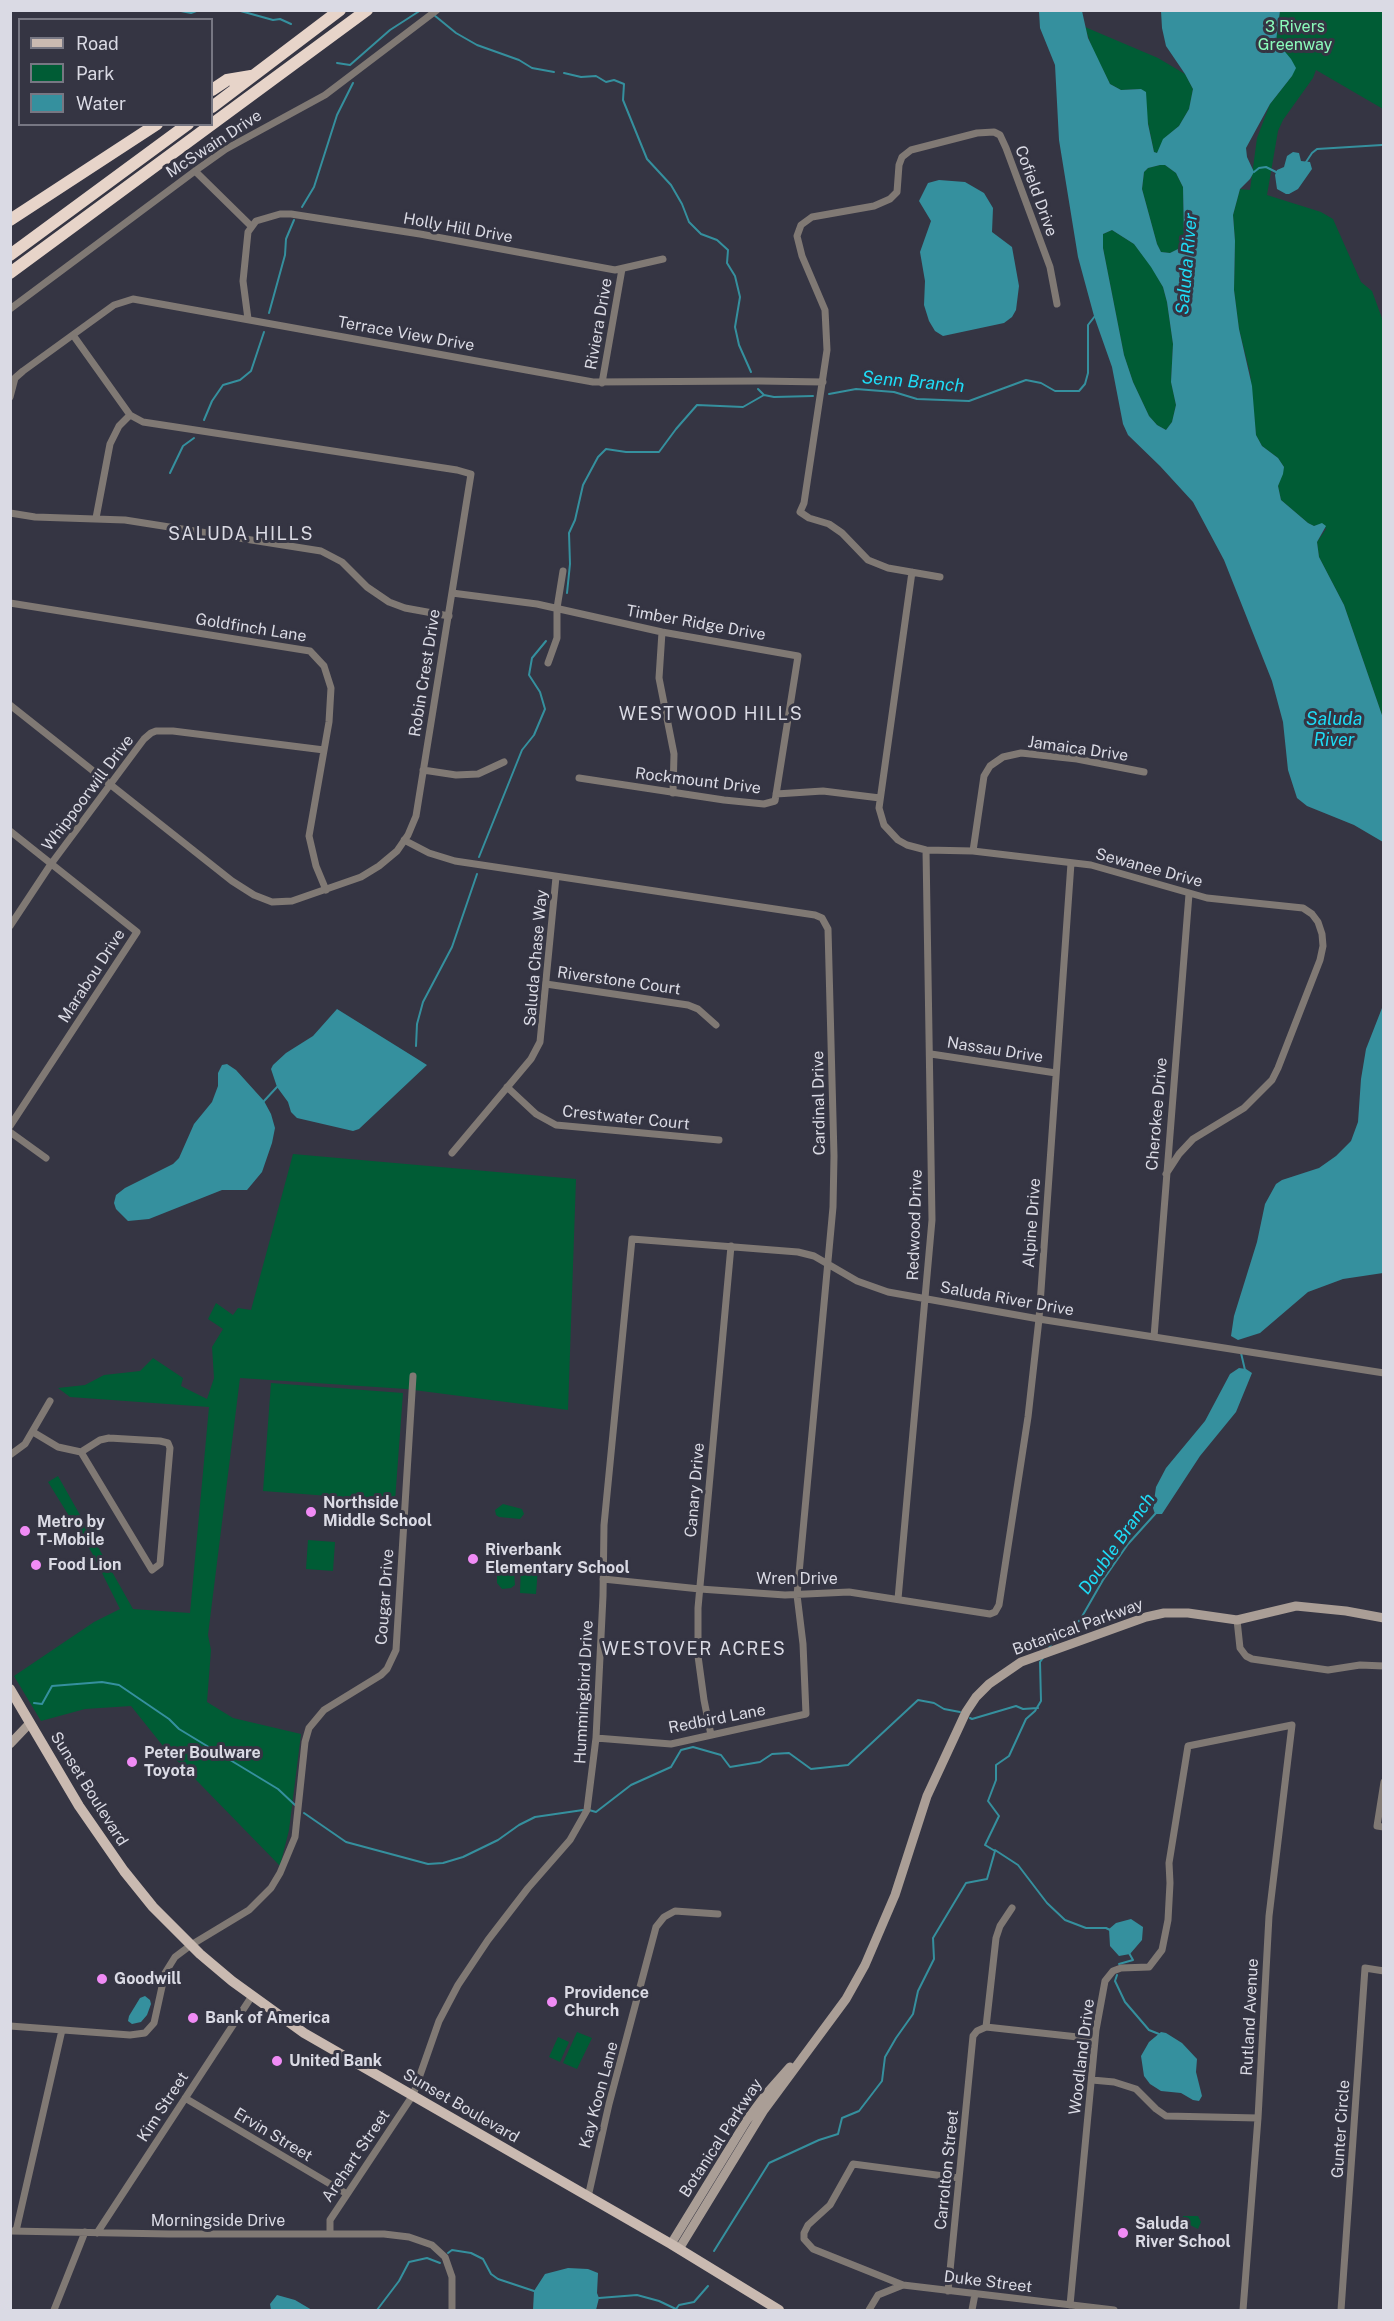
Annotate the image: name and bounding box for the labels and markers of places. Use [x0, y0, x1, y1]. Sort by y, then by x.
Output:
place label: Northside Middle School [323, 1493, 432, 1531]
marker: Northside Middle School [304, 1505, 318, 1519]
place label: Metro by T-Mobile [37, 1512, 105, 1550]
marker: Metro by T-Mobile [18, 1524, 32, 1538]
place label: Riverbank Elementary School [485, 1540, 630, 1578]
marker: Riverbank Elementary School [466, 1552, 480, 1566]
place label: Food Lion [48, 1555, 121, 1575]
marker: Food Lion [29, 1558, 43, 1572]
place label: Peter Boulware Toyota [144, 1743, 261, 1781]
marker: Peter Boulware Toyota [125, 1755, 139, 1769]
place label: Goodwill [114, 1969, 182, 1989]
marker: Goodwill [95, 1972, 109, 1986]
place label: Providence Church [564, 1983, 649, 2021]
marker: Providence Church [545, 1995, 559, 2009]
place label: Bank of America [205, 2008, 330, 2028]
marker: Bank of America [186, 2011, 200, 2025]
place label: United Bank [289, 2051, 382, 2071]
marker: United Bank [270, 2054, 284, 2068]
place label: Saluda River School [1135, 2214, 1231, 2252]
marker: Saluda River School [1116, 2226, 1130, 2240]

